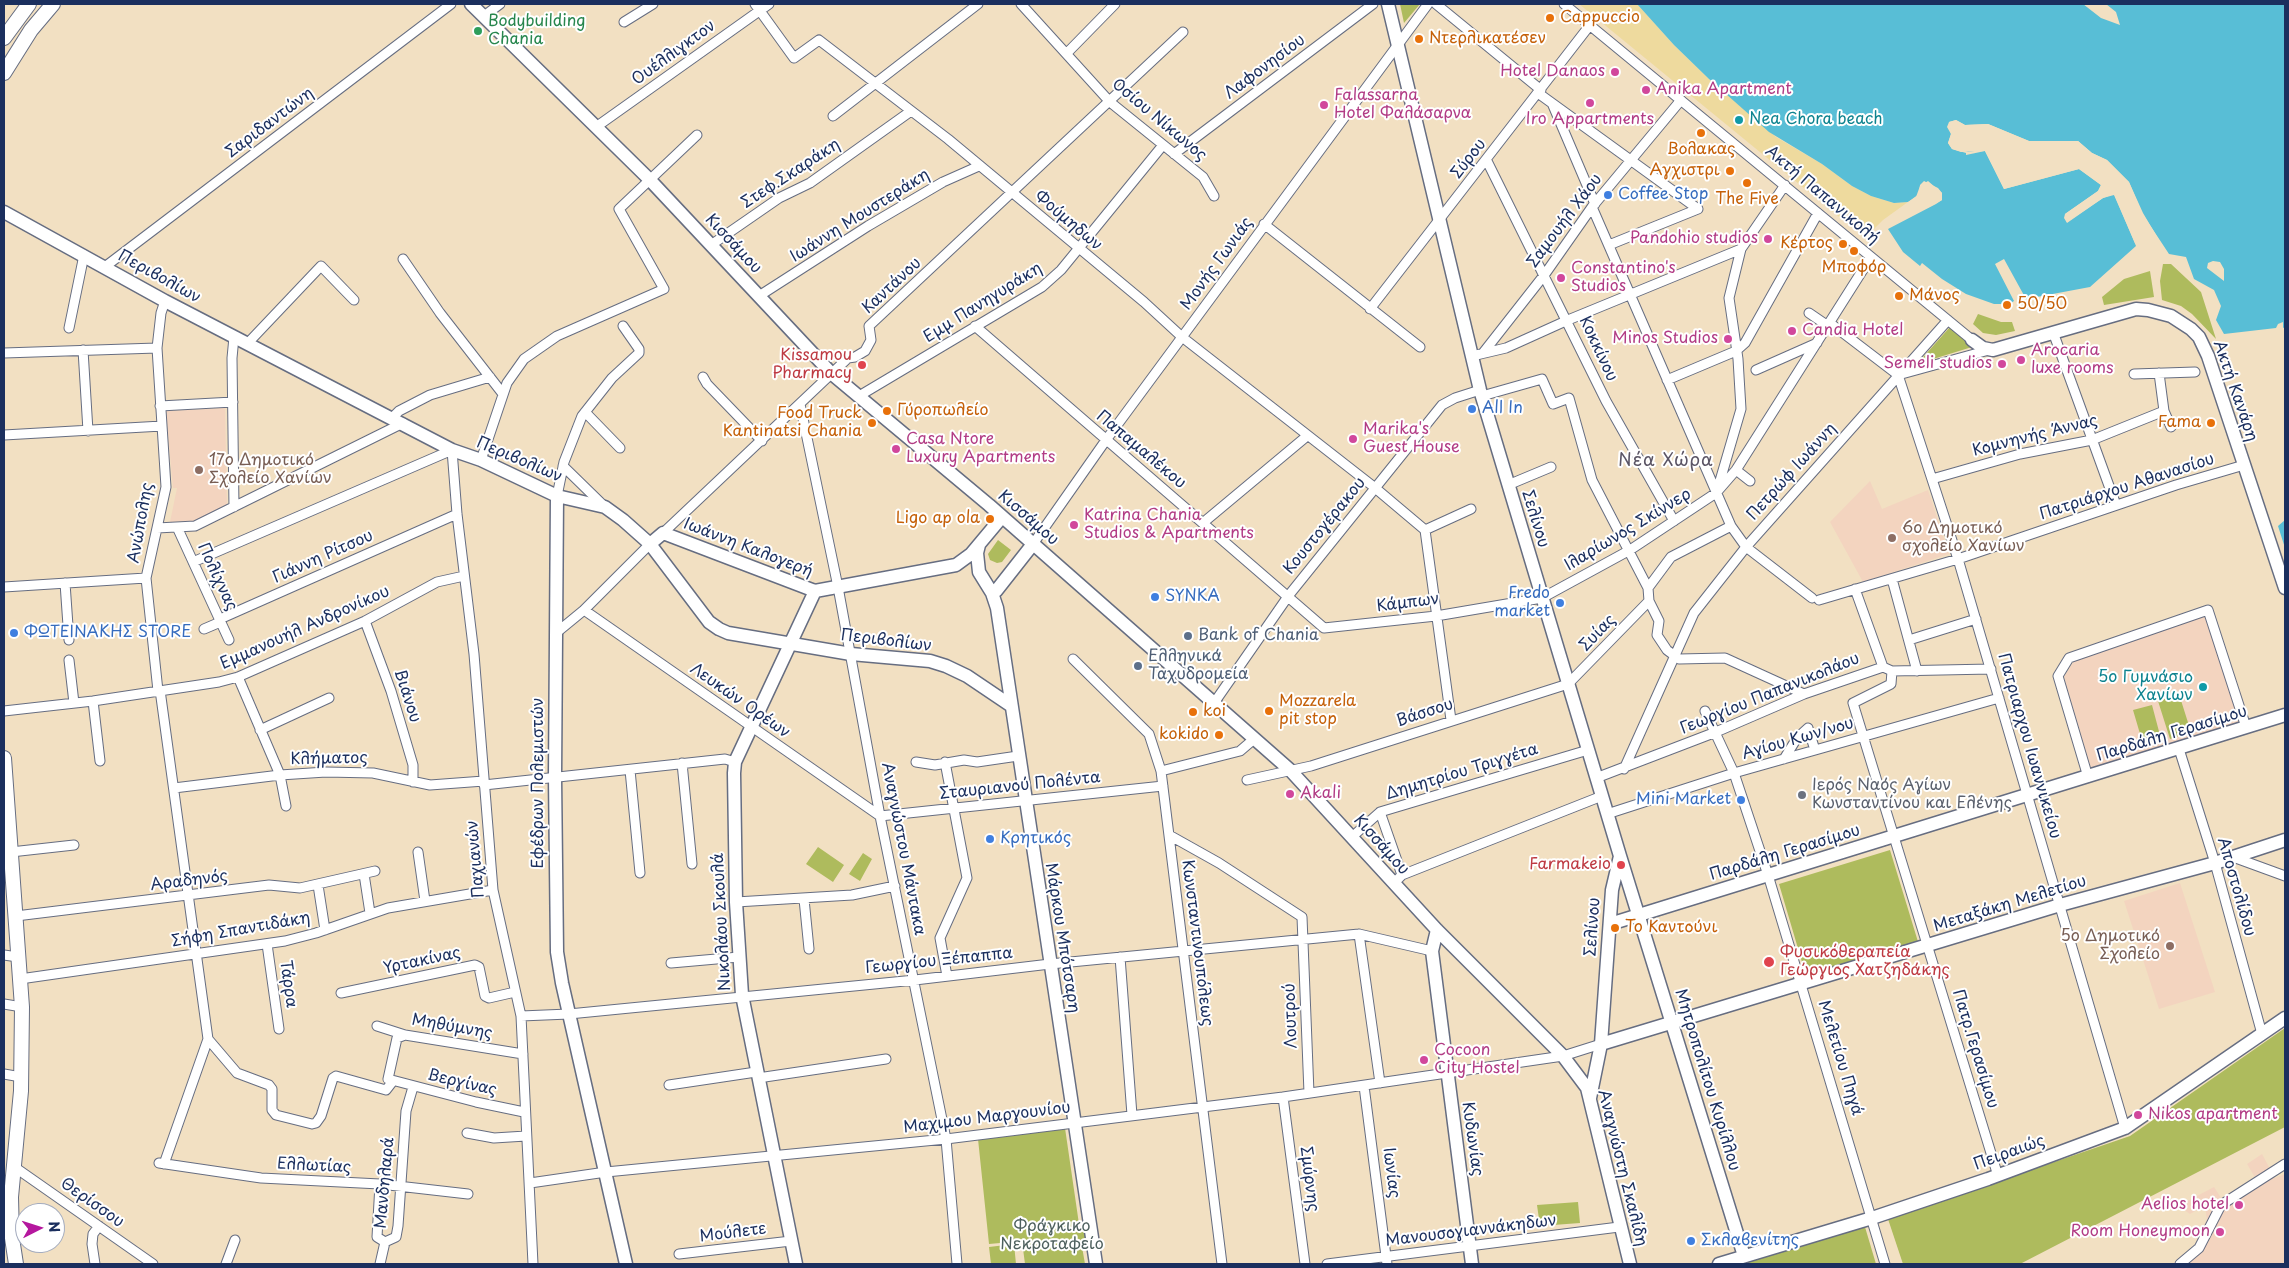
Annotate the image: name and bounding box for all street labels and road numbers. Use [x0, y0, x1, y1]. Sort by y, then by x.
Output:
street label: Ουέλλιγκτον [629, 16, 719, 90]
street label: Λαφονησίου [1221, 30, 1309, 104]
street label: Οσίου Νίκωνος [1108, 75, 1210, 165]
street label: Σαριδαντώνη [222, 84, 318, 162]
street label: Στεφ.Σκαράκη [738, 135, 844, 213]
street label: Σύρου [1447, 135, 1491, 183]
street label: Ακτή Παπανικολή [1761, 142, 1883, 248]
street label: Ιωάννη Μουστεράκη [787, 165, 933, 267]
street label: Σαμουήλ Χάου [1524, 170, 1606, 272]
street label: Φούμηδων [1030, 187, 1106, 255]
street label: Κισσάμου [701, 210, 765, 278]
street label: Μονής Γωνιάς [1177, 214, 1257, 314]
street label: Περιβολίων [114, 246, 204, 308]
street label: Καντάνου [858, 254, 926, 318]
street label: Εμμ Πανηγυράκη [920, 259, 1046, 347]
street label: Κοκκίνου [1575, 313, 1621, 385]
street label: Ακτή Κανάρη [2209, 338, 2261, 444]
street label: Παπαμαλέκου [1092, 407, 1190, 493]
street label: Κομνηνής Άννας [1971, 411, 2099, 461]
street label: Πετρώφ Ιωάννη [1743, 419, 1841, 525]
street label: Περιβολίων [473, 433, 565, 487]
street label: Πατριάρχου Αθανασίου [2037, 450, 2217, 524]
street label: Κουστογέρακου [1280, 474, 1370, 578]
street label: Ανώπολης [124, 481, 158, 565]
street label: Ιλαρίωνος Σκίννερ [1561, 485, 1695, 575]
street label: Κισσάμου [994, 486, 1062, 550]
street label: Σελίνου [1517, 488, 1553, 550]
street label: Ιωάννη Καλογερή [681, 515, 815, 581]
street label: Γιάννη Ρίτσου [270, 526, 376, 588]
street label: Πολίχνας [193, 540, 241, 614]
street label: Εμμανουήλ Ανδρονίκου [217, 582, 393, 674]
street label: Κάμπων [1375, 590, 1441, 616]
street label: Συίας [1576, 611, 1620, 655]
street label: Περιβολίων [839, 626, 933, 656]
street label: Γεωργίου Παπανικολάου [1678, 649, 1862, 739]
street label: Πατριαρχου Ιωαννικείου [1993, 651, 2065, 841]
street label: Λευκών Ορέων [686, 659, 794, 743]
street label: Βιάνου [389, 667, 425, 725]
street label: Βάσσου [1394, 695, 1456, 731]
street label: Εφέδρων Πολεμιστών [529, 697, 549, 869]
street label: Παρδάλη Γερασίμου [2094, 702, 2250, 766]
street label: Αγίου Κων/νου [1740, 714, 1856, 764]
street label: Δημητρίου Τριγγέτα [1384, 740, 1540, 804]
street label: Κλήματος [290, 749, 368, 769]
street label: Αναγνώστου Μάντακα [877, 761, 929, 937]
street label: Σταυριανού Πολέντα [939, 768, 1101, 804]
street label: Κισσάμου [1349, 811, 1413, 879]
street label: Παχιανών [463, 819, 489, 899]
street label: Παρδάλη Γερασίμου [1707, 821, 1863, 885]
street label: Αποστολίδου [2213, 835, 2259, 939]
street label: Νικολάου Σκουλά [709, 853, 735, 991]
street label: Κωνσταντινουπόλεως [1177, 859, 1217, 1027]
street label: Μάρκου Μπότσαρη [1041, 862, 1083, 1014]
street label: Αραδηνός [149, 867, 229, 895]
street label: Μεταξάκη Μελετίου [1931, 872, 2089, 936]
street label: Σελίνου [1581, 897, 1605, 957]
street label: Σήφη Σπαντιδάκη [170, 908, 312, 952]
street label: Υρτακίνας [382, 943, 462, 979]
street label: Γεωργίου Ξέπαππα [864, 944, 1014, 978]
street label: Τάρρα [275, 959, 301, 1009]
street label: Λουτρού [1280, 983, 1302, 1049]
street label: Μητροπολίτου Κυρίλλου [1670, 987, 1744, 1173]
street label: Πατρ.Γερασίμου [1948, 987, 2002, 1111]
street label: Μελετίου Πηγά [1813, 998, 1867, 1118]
street label: Μηθύμνης [410, 1010, 494, 1044]
street label: Βεργίνας [425, 1066, 499, 1100]
street label: Αναγνώστη Σκαλίδη [1593, 1088, 1651, 1248]
street label: Μαχιμου Mαργουνίου [902, 1098, 1072, 1138]
street label: Κυδωνίας [1457, 1101, 1487, 1177]
street label: Πειραιώς [1971, 1131, 2047, 1175]
street label: Μανδηλαρά [371, 1136, 399, 1230]
street label: Σμύρνης [1295, 1145, 1323, 1213]
street label: Ιωνίας [1378, 1147, 1404, 1199]
street label: Ελλωτίας [276, 1154, 352, 1178]
street label: Θερίσσου [56, 1174, 128, 1232]
street label: Μανουσογιαννάκηδων [1384, 1211, 1558, 1251]
street label: Μούλετε [699, 1219, 767, 1247]

